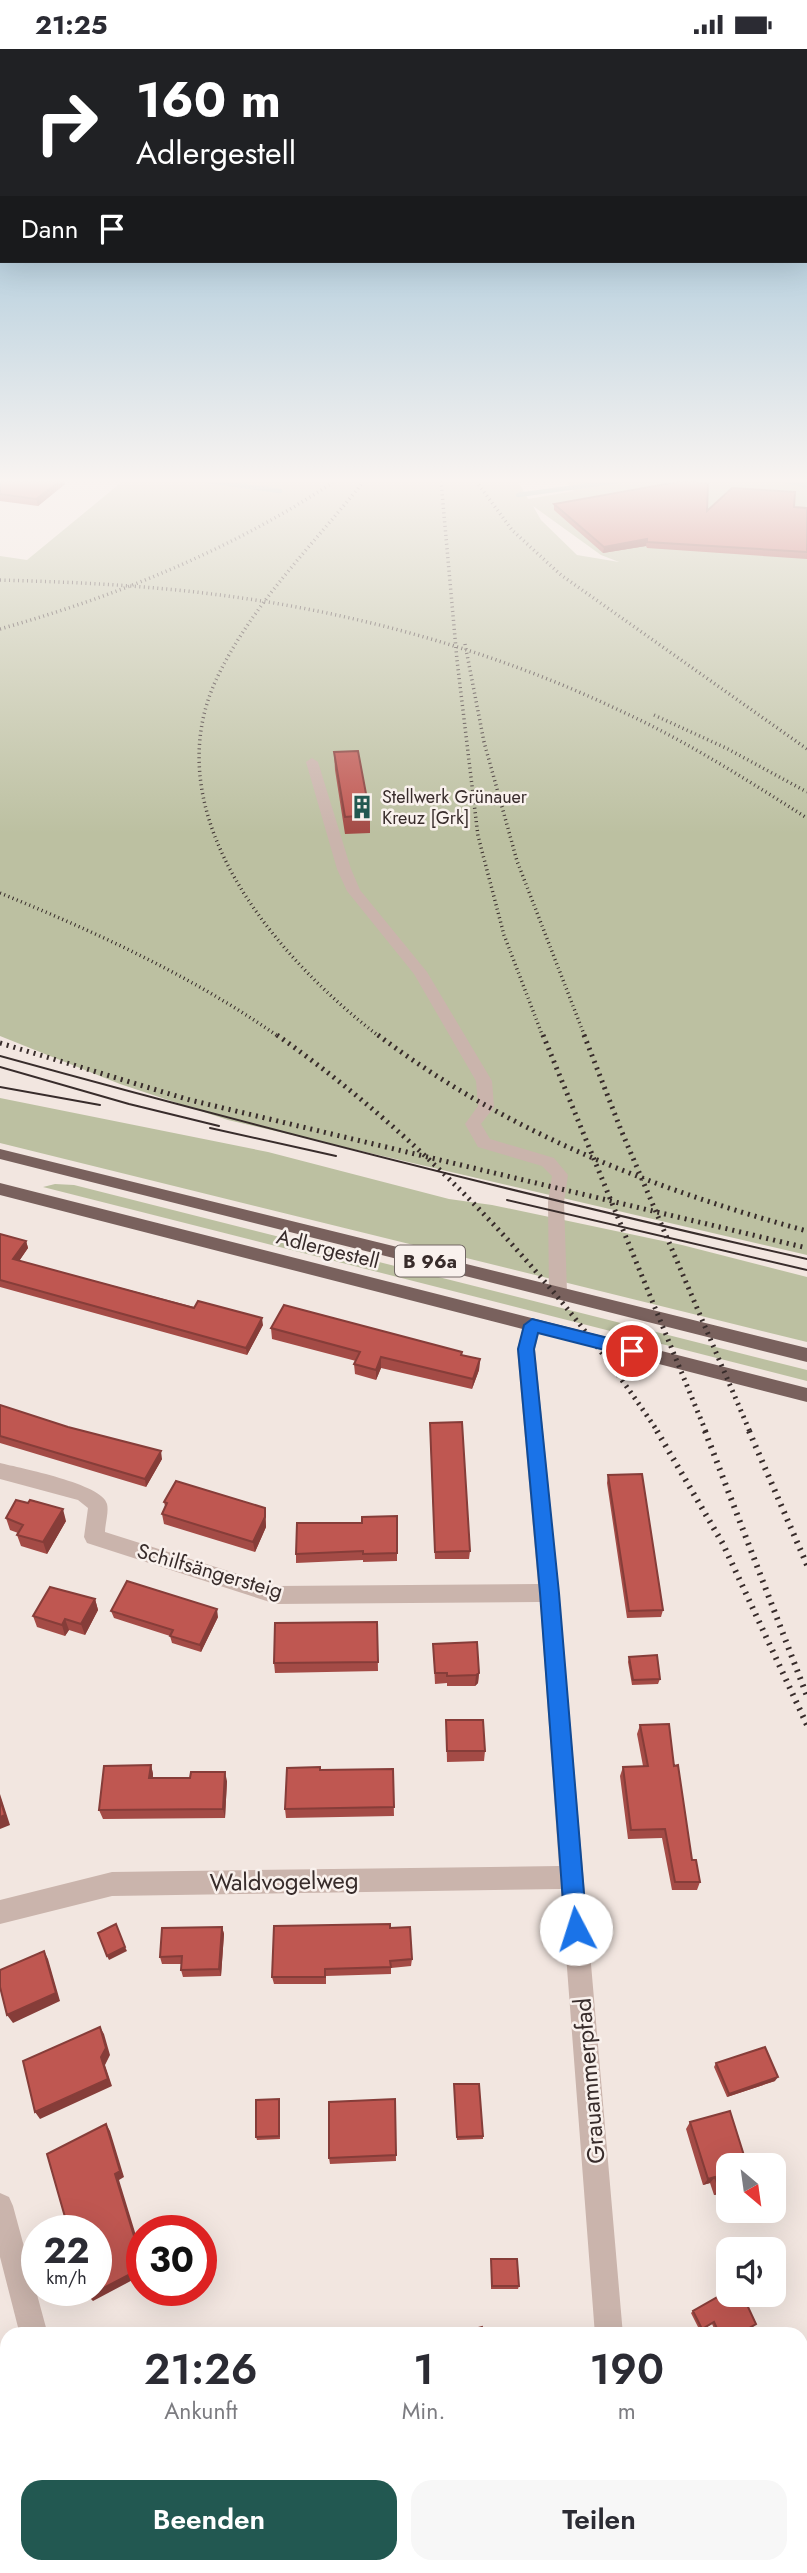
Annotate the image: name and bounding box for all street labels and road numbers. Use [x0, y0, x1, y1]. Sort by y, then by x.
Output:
street label: Adlergestell [273, 1222, 383, 1276]
road number: B 96a [395, 1245, 465, 1277]
street label: Schilfsängersteig [134, 1536, 286, 1606]
street label: Waldvogelweg [209, 1862, 359, 1900]
street label: Grauammerpfad [564, 1997, 614, 2165]

